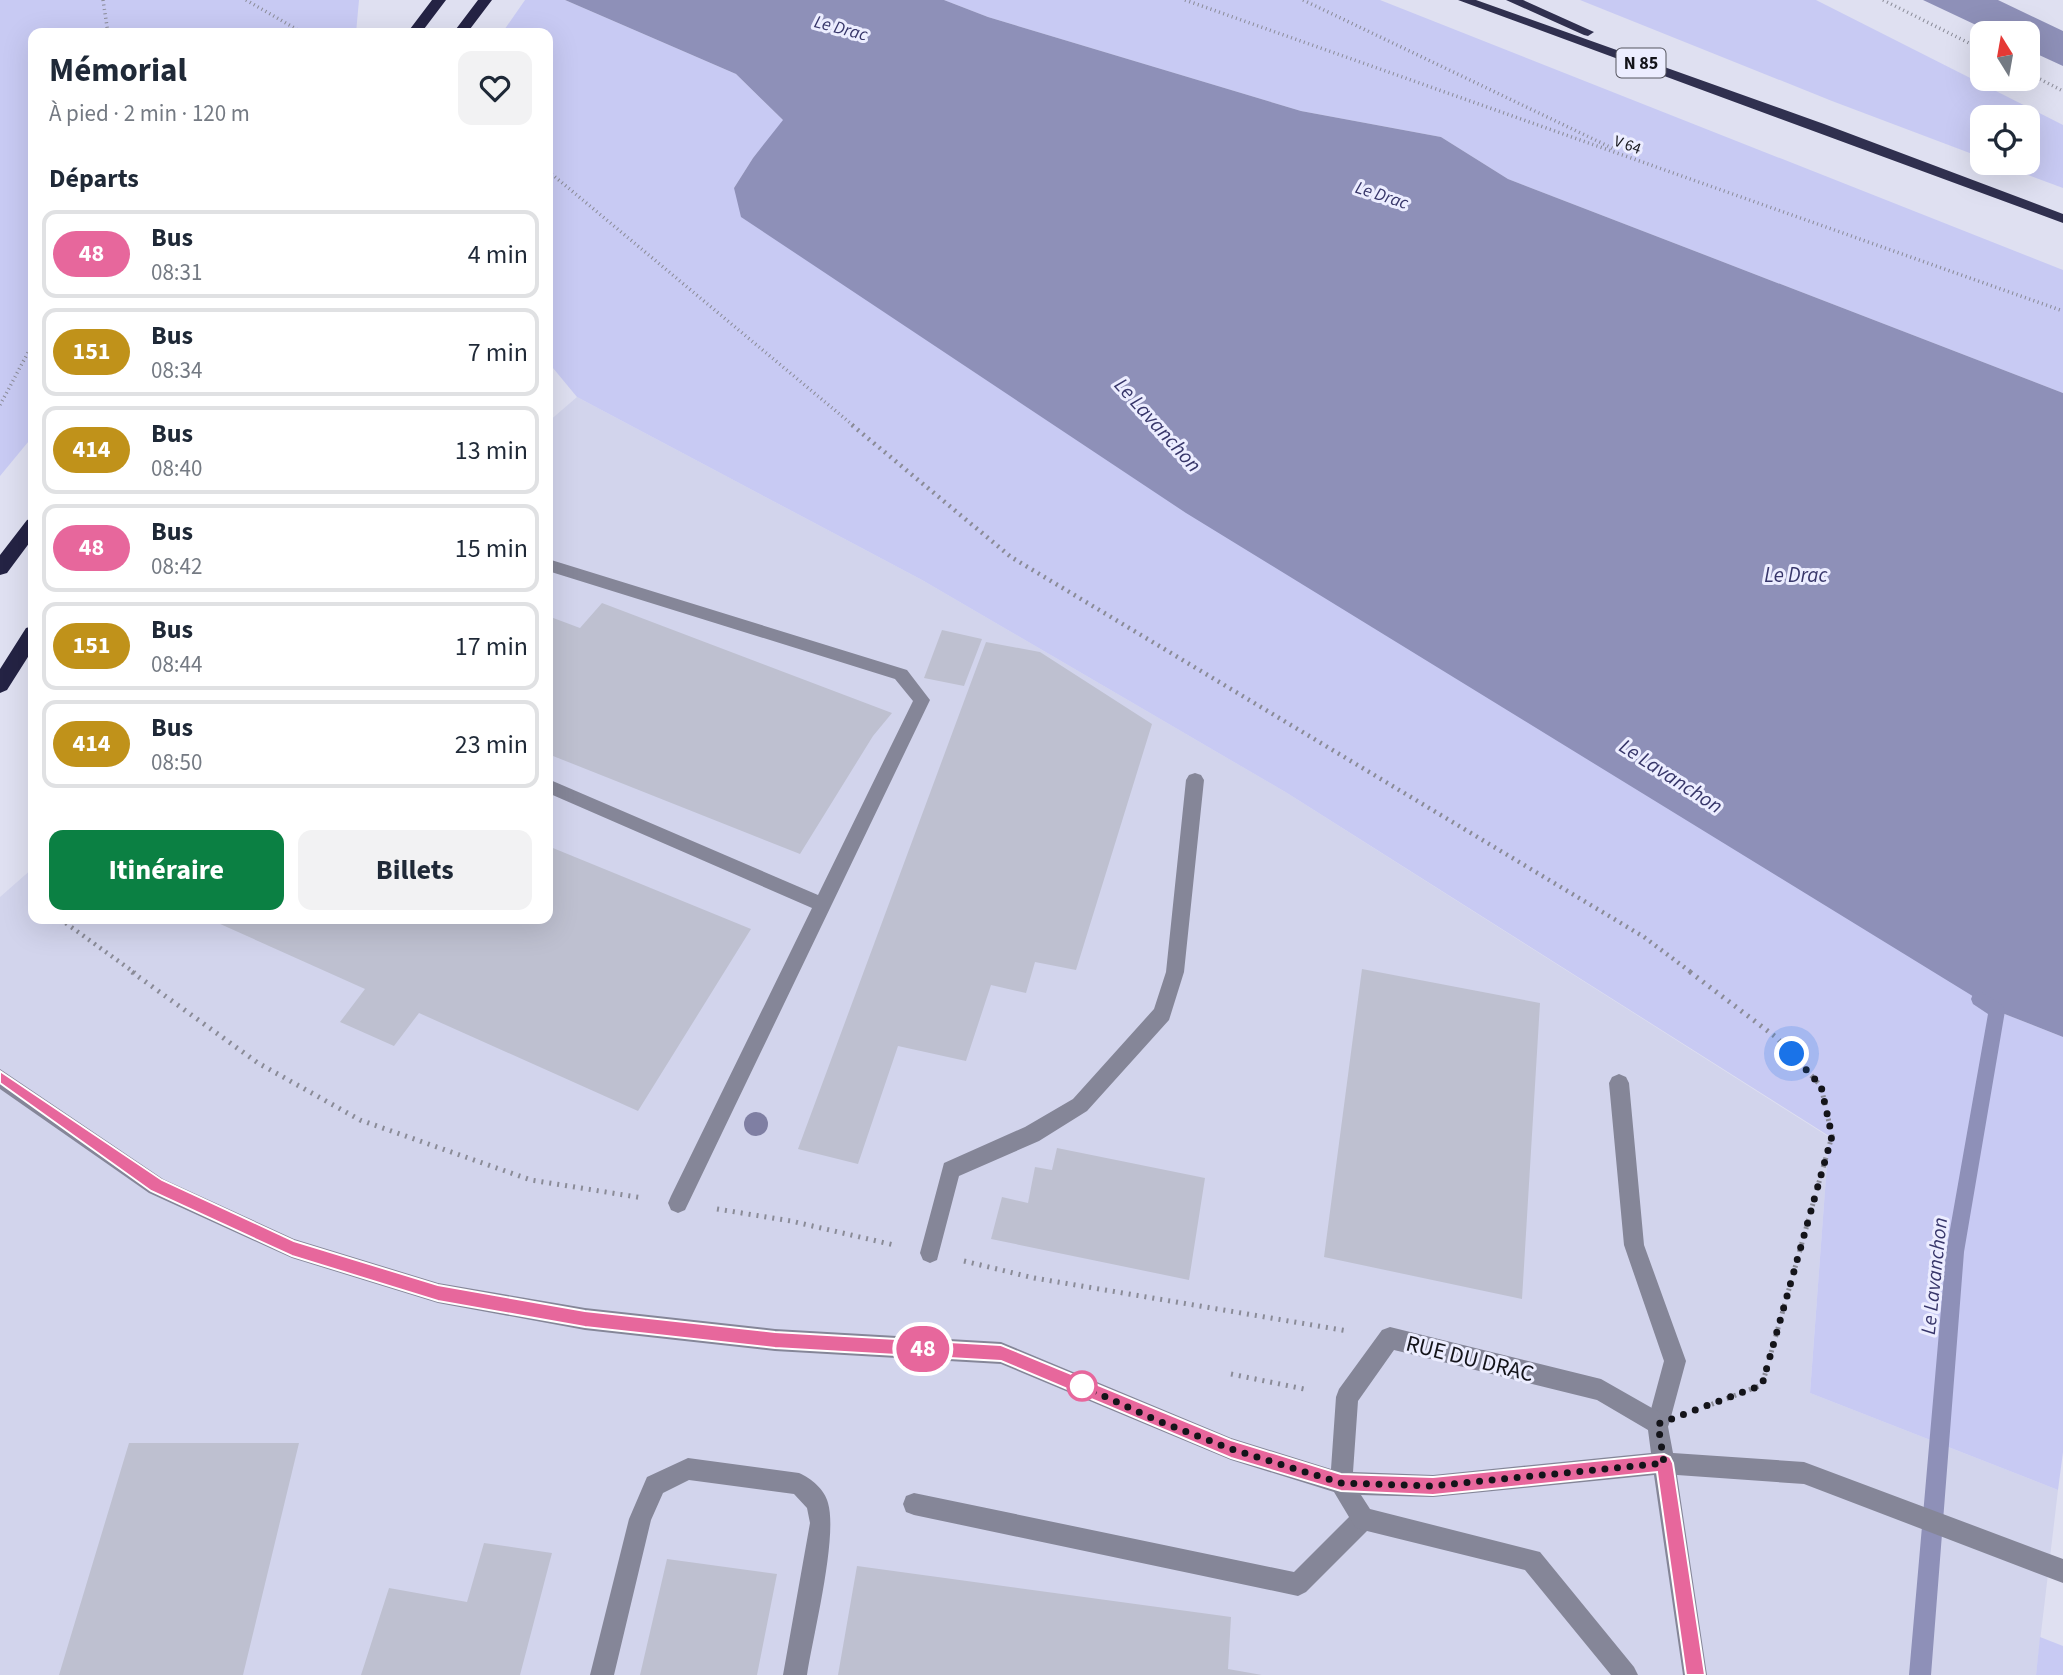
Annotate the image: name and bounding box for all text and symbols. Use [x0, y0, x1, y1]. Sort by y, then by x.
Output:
water label: Le Drac [811, 9, 871, 48]
north arrow [1970, 21, 2040, 91]
map controls [1970, 21, 2040, 175]
text: Mémorial [49, 47, 187, 94]
road number: N 85 [1616, 48, 1666, 78]
button: heart [458, 51, 532, 125]
text: À pied · 2 min · 120 m [49, 97, 250, 130]
button: locate [1970, 105, 2040, 175]
street label: V 64 [1611, 130, 1644, 160]
text: Départs [49, 160, 139, 197]
water label: Le Drac [1352, 175, 1412, 216]
text: Bus [151, 219, 193, 256]
text: 48 [79, 236, 104, 271]
text: 4 min [468, 236, 528, 273]
text: 08:31 [151, 256, 202, 289]
text: Bus [151, 317, 193, 354]
text: 151 [72, 334, 111, 369]
text: 7 min [468, 334, 528, 371]
text: 08:34 [151, 354, 202, 387]
water label: Le Lavanchon [1107, 371, 1209, 479]
text: Bus [151, 415, 193, 452]
text: 414 [72, 432, 111, 467]
text: 13 min [455, 432, 528, 469]
text: 08:40 [151, 452, 202, 485]
text: Bus [151, 513, 193, 550]
text: 48 [79, 530, 104, 565]
text: 15 min [455, 530, 528, 567]
text: 08:42 [151, 550, 202, 583]
water label: Le Drac [1764, 560, 1829, 590]
text: Bus [151, 611, 193, 648]
text: 151 [72, 628, 111, 663]
text: 17 min [455, 628, 528, 665]
text: 08:44 [151, 648, 202, 681]
text: Bus [151, 709, 193, 746]
text: 414 [72, 726, 111, 761]
text: 23 min [455, 726, 528, 763]
water label: Le Lavanchon [1613, 731, 1729, 821]
text: 08:50 [151, 746, 202, 779]
button: Itinéraire [49, 830, 284, 910]
button: Billets [298, 830, 532, 910]
your location [1774, 1036, 1809, 1071]
water label: Le Lavanchon [1913, 1216, 1955, 1336]
line badge: 48 [892, 1326, 954, 1372]
street label: RUE DU DRAC [1402, 1327, 1537, 1390]
text: 48 [910, 1331, 936, 1366]
unlabelled marker [1067, 1371, 1097, 1401]

